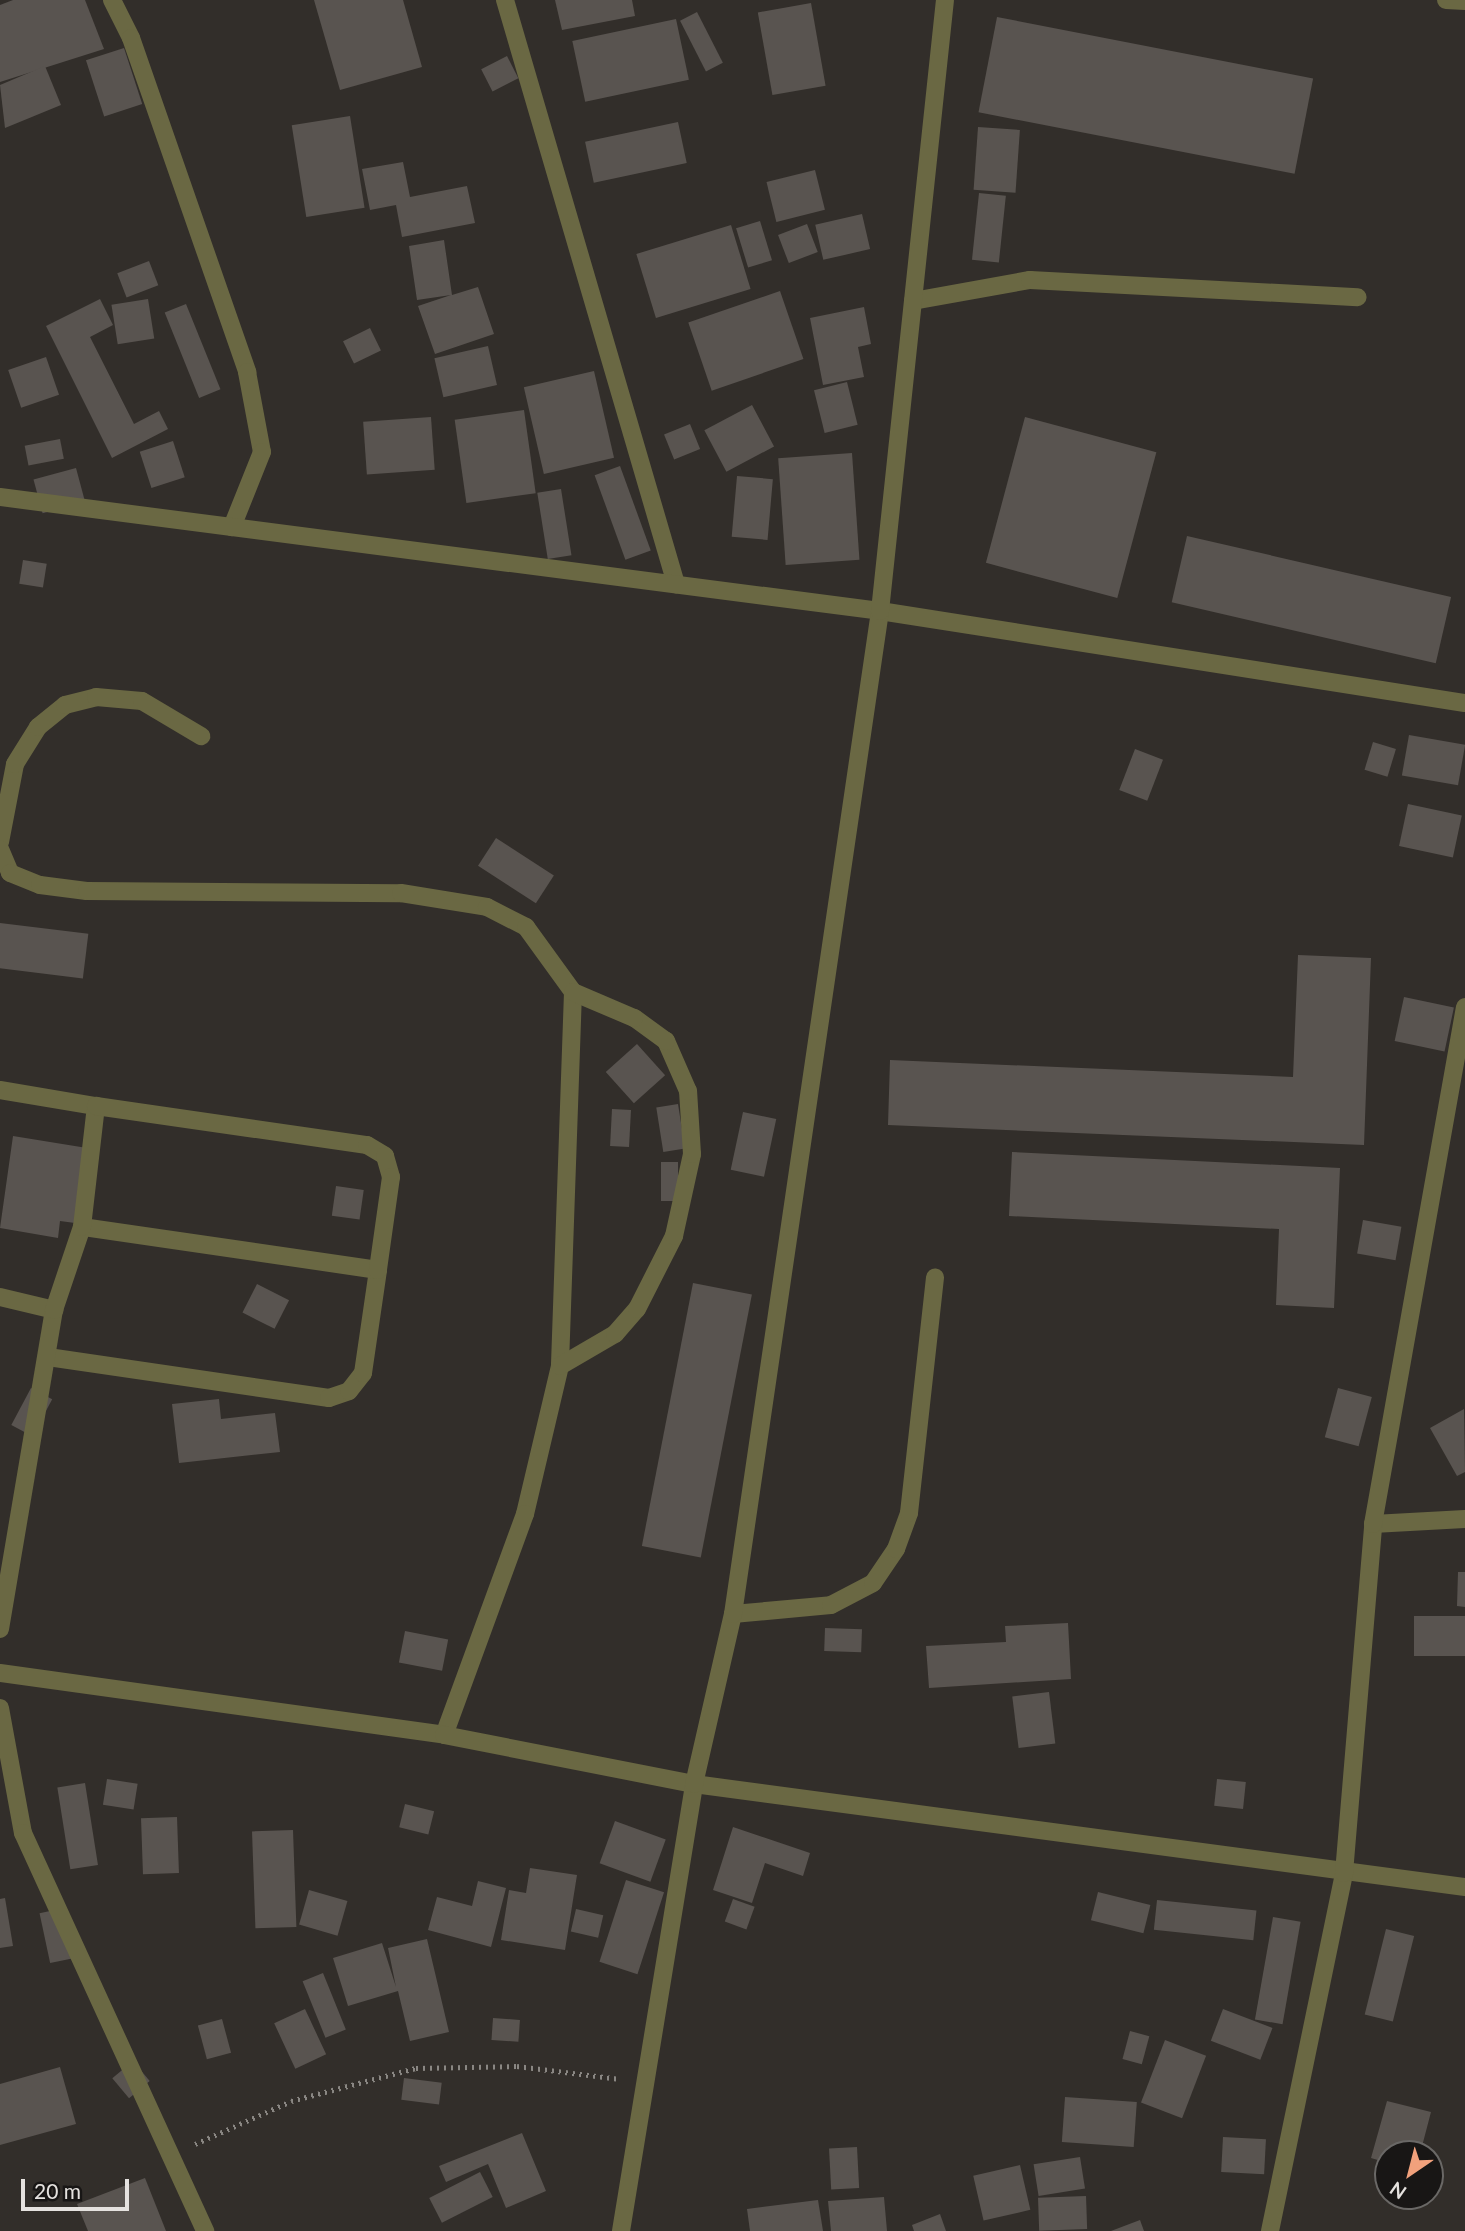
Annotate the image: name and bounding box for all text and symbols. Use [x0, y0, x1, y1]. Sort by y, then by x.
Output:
north arrow [1374, 2140, 1444, 2210]
scale bar [24, 2164, 133, 2208]
text: N [1385, 2177, 1410, 2205]
text: 20 m [34, 2178, 81, 2203]

